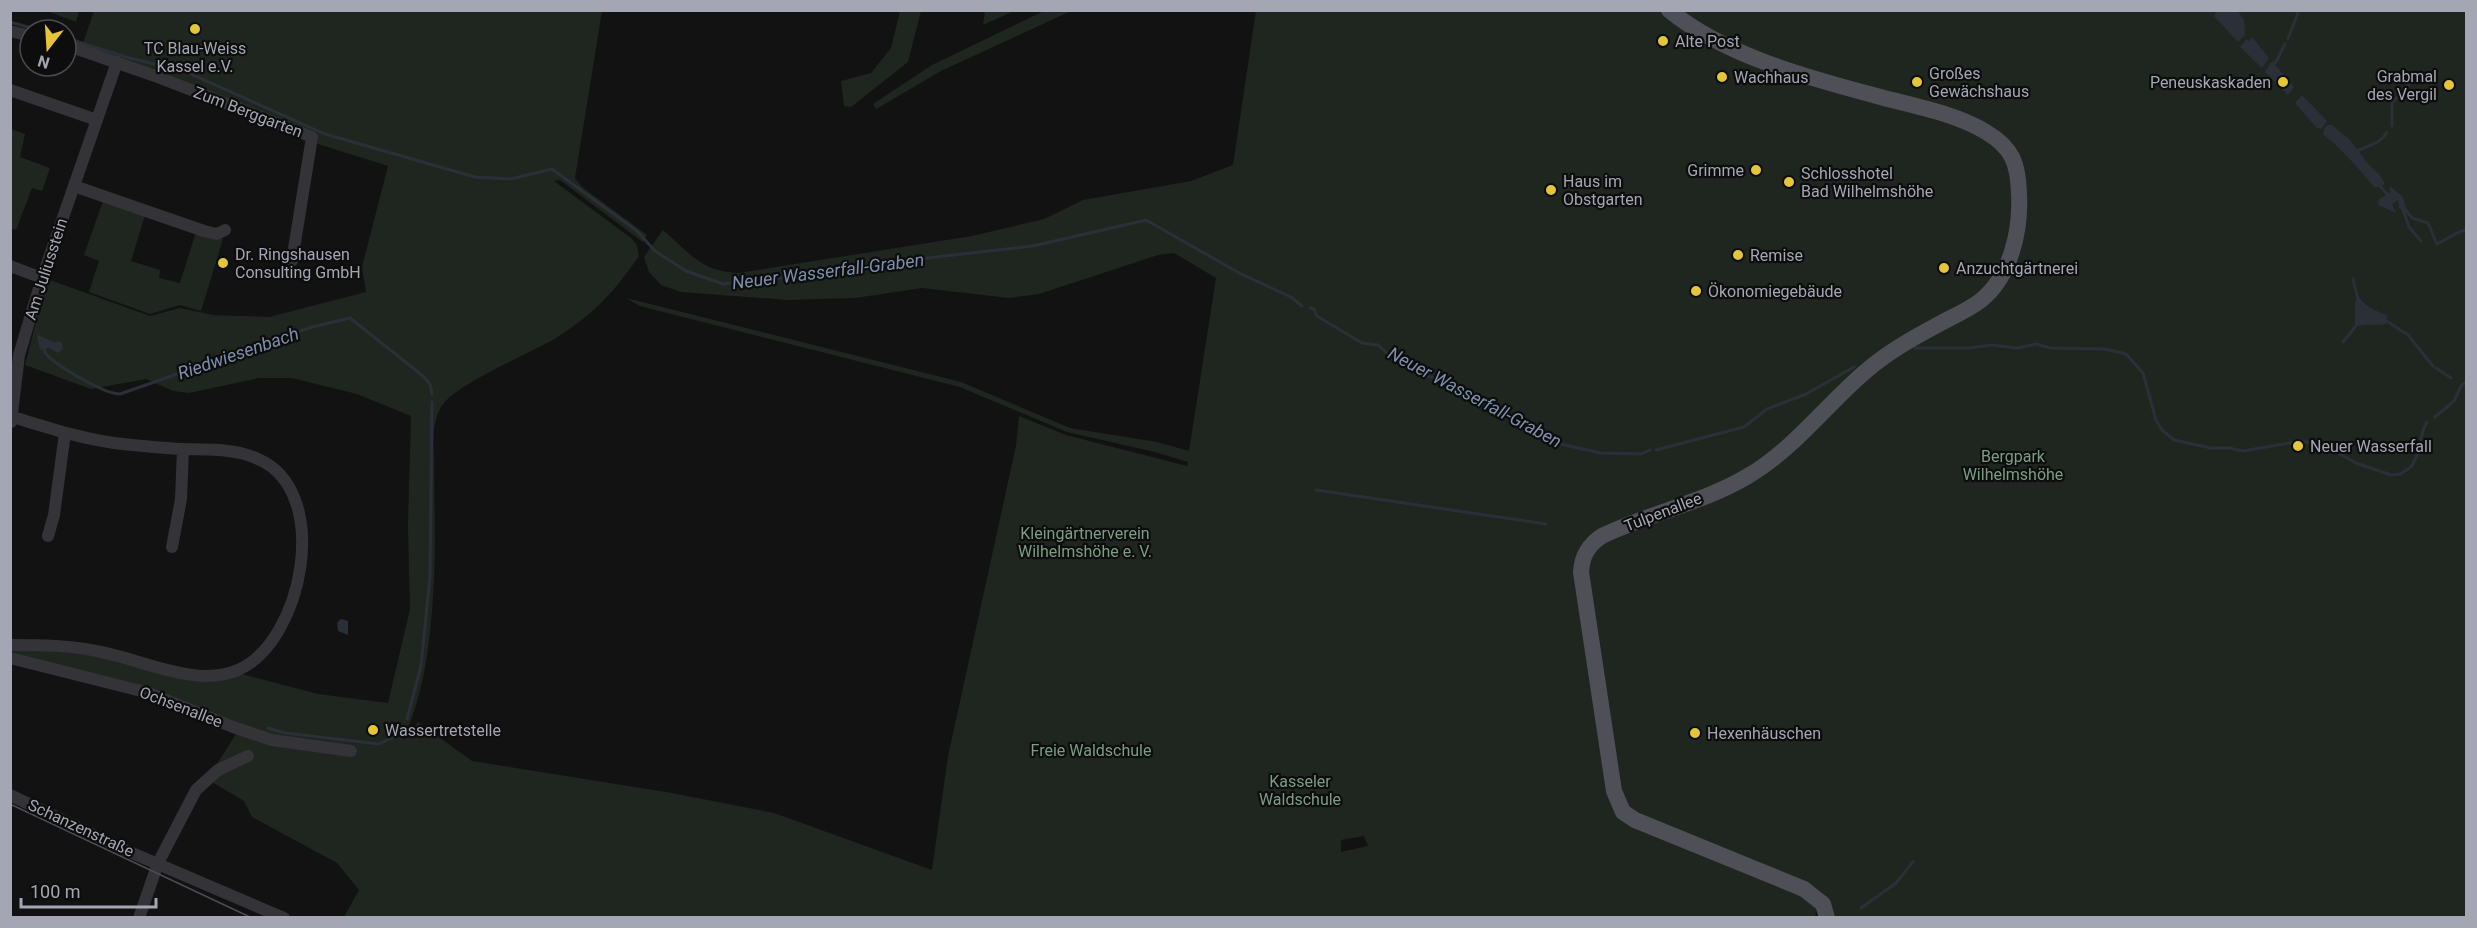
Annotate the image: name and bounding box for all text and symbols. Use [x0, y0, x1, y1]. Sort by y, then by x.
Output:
north arrow [18, 18, 78, 78]
marker: TC Blau-Weiss Kassel e.V. [188, 22, 202, 36]
place label: Alte Post [1675, 32, 1740, 51]
marker: Alte Post [1656, 34, 1670, 48]
place label: TC Blau-Weiss Kassel e.V. [144, 39, 246, 76]
text: N [36, 51, 52, 73]
place label: Großes Gewächshaus [1929, 64, 2029, 101]
place label: Grabmal des Vergil [2367, 67, 2437, 104]
place label: Wachhaus [1734, 68, 1808, 87]
marker: Wachhaus [1715, 70, 1729, 84]
place label: Peneuskaskaden [2150, 73, 2271, 92]
marker: Großes Gewächshaus [1910, 75, 1924, 89]
marker: Peneuskaskaden [2276, 75, 2290, 89]
marker: Grabmal des Vergil [2442, 78, 2456, 92]
street label: Zum Berggarten [191, 83, 305, 141]
place label: Grimme [1687, 161, 1744, 180]
marker: Grimme [1749, 163, 1763, 177]
place label: Schlosshotel Bad Wilhelmshöhe [1801, 164, 1933, 201]
place label: Haus im Obstgarten [1563, 172, 1643, 209]
marker: Schlosshotel Bad Wilhelmshöhe [1782, 175, 1796, 189]
marker: Haus im Obstgarten [1544, 183, 1558, 197]
street label: Am Juliusstein [21, 216, 71, 322]
place label: Dr. Ringshausen Consulting GmbH [235, 245, 361, 282]
place label: Remise [1750, 246, 1803, 265]
marker: Remise [1731, 248, 1745, 262]
water label: Neuer Wasserfall-Graben [731, 249, 925, 293]
marker: Dr. Ringshausen Consulting GmbH [216, 256, 230, 270]
place label: Anzuchtgärtnerei [1956, 259, 2078, 278]
marker: Anzuchtgärtnerei [1937, 261, 1951, 275]
place label: Ökonomiegebäude [1708, 282, 1842, 301]
marker: Ökonomiegebäude [1689, 284, 1703, 298]
water label: Riedwiesenbach [175, 322, 301, 384]
water label: Neuer Wasserfall-Graben [1385, 342, 1565, 452]
place label: Neuer Wasserfall [2310, 437, 2432, 456]
marker: Neuer Wasserfall [2291, 439, 2305, 453]
park label: Bergpark Wilhelmshöhe [1963, 447, 2063, 484]
street label: Tulpenallee [1622, 489, 1704, 535]
park label: Kleingärtnerverein Wilhelmshöhe e. V. [1018, 524, 1152, 561]
street label: Ochsenallee [137, 682, 225, 732]
place label: Wassertretstelle [385, 721, 501, 740]
marker: Wassertretstelle [366, 723, 380, 737]
place label: Hexenhäuschen [1707, 724, 1821, 743]
marker: Hexenhäuschen [1688, 726, 1702, 740]
park label: Freie Waldschule [1031, 741, 1151, 760]
park label: Kasseler Waldschule [1259, 772, 1341, 809]
street label: Schanzenstraße [25, 795, 137, 861]
scale bar [21, 871, 156, 909]
text: 100 m [30, 881, 81, 902]

